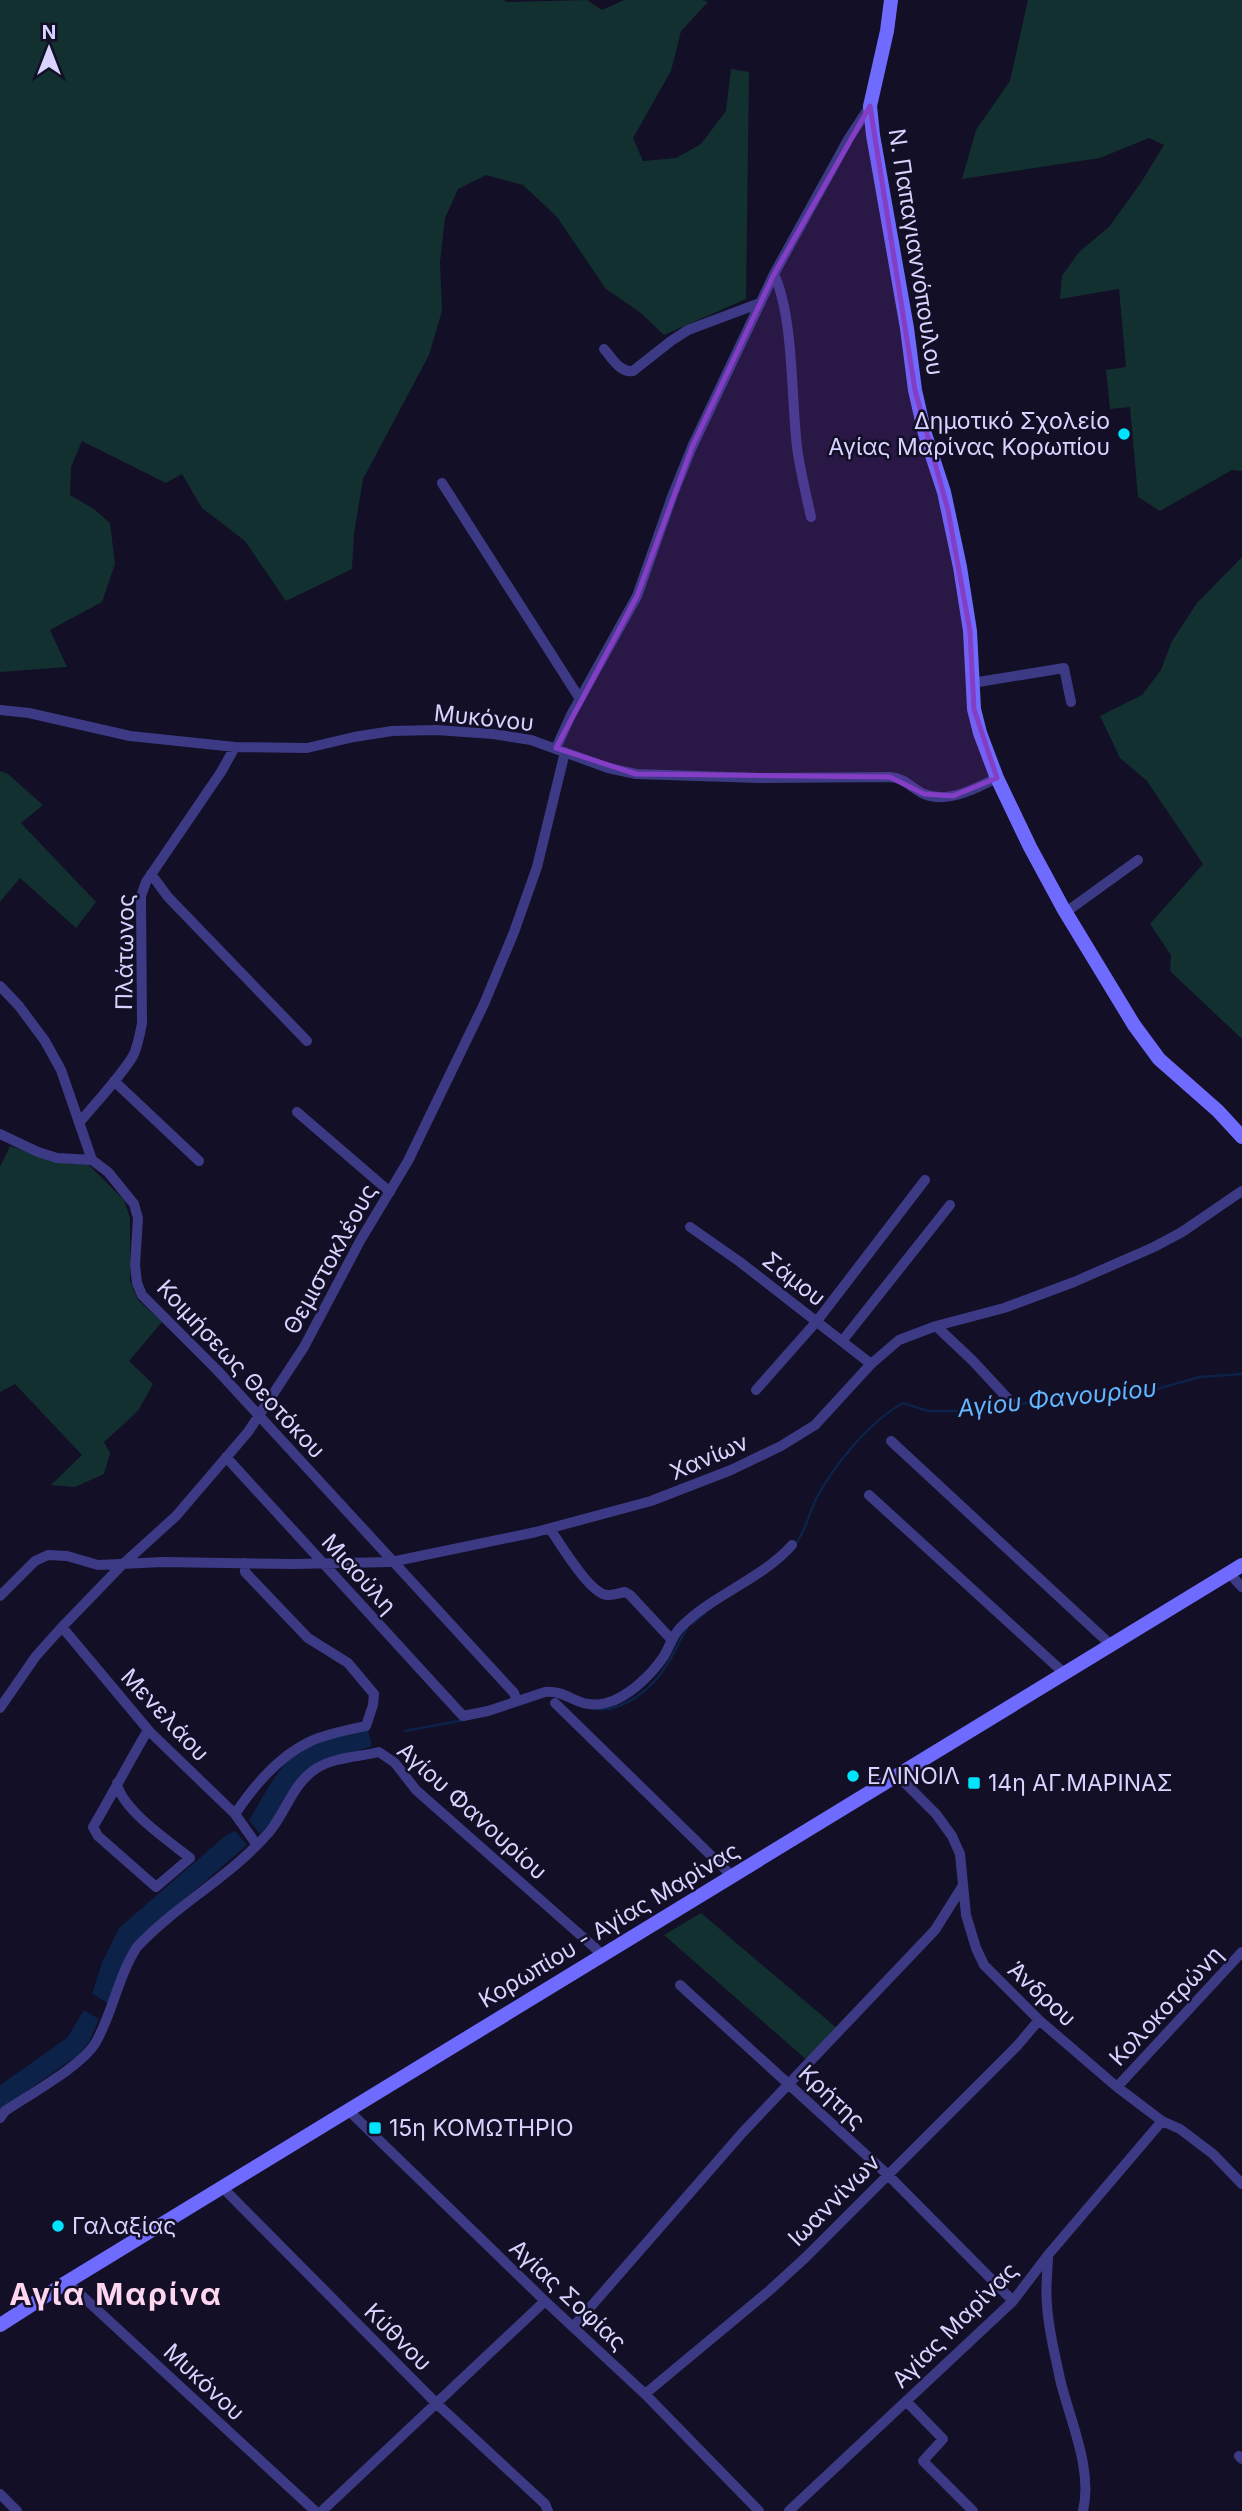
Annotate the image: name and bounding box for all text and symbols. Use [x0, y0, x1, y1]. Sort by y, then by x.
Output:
north arrow [14, 14, 84, 84]
text: N [42, 21, 56, 44]
street label: Ν. Παπαγιαννόπουλου [883, 127, 949, 377]
place label: Δημοτικό Σχολείο Αγίας Μαρίνας Κορωπίου [828, 407, 1110, 461]
marker: Δημοτικό Σχολείο Αγίας Μαρίνας Κορωπίου [1116, 426, 1132, 442]
street label: Μυκόνου [433, 699, 535, 737]
street label: Πλάτωνος [110, 894, 140, 1010]
street label: Θεμιστοκλέους [277, 1179, 383, 1339]
street label: Σάμου [757, 1246, 831, 1312]
street label: Κοιμήσεως Θεοτόκου [151, 1274, 331, 1464]
water label: Αγίου Φανουρίου [955, 1373, 1158, 1423]
street label: Χανίων [666, 1428, 752, 1486]
street label: Μιαούλη [316, 1528, 402, 1620]
street label: Μενελάου [115, 1663, 215, 1767]
street label: Αγίου Φανουρίου [391, 1736, 553, 1886]
place label: ΕΛΙΝΟΙΛ [867, 1762, 960, 1790]
marker: ΕΛΙΝΟΙΛ [845, 1768, 861, 1784]
place label: 14η ΑΓ.ΜΑΡΙΝΑΣ [988, 1769, 1173, 1797]
marker: 14η ΑΓ.ΜΑΡΙΝΑΣ [966, 1775, 982, 1791]
street label: Κορωπίου - Αγίας Μαρίνας [474, 1836, 744, 2014]
street label: Κολοκοτρώνη [1103, 1940, 1229, 2072]
street label: Άνδρου [1002, 1956, 1082, 2032]
street label: Κρήτης [793, 2059, 871, 2135]
place label: 15η ΚΟΜΩΤΗΡΙΟ [389, 2114, 574, 2142]
marker: 15η ΚΟΜΩΤΗΡΙΟ [367, 2120, 383, 2136]
street label: Ιωαννίνων [782, 2148, 886, 2252]
place label: Γαλαξίας [72, 2212, 176, 2240]
marker: Γαλαξίας [50, 2218, 66, 2234]
street label: Αγίας Σοφίας [504, 2234, 632, 2356]
street label: Αγίας Μαρίνας [886, 2256, 1024, 2394]
district label: Αγία Μαρίνα [9, 2276, 223, 2312]
street label: Κύθνου [358, 2297, 438, 2377]
street label: Μυκόνου [158, 2338, 250, 2426]

